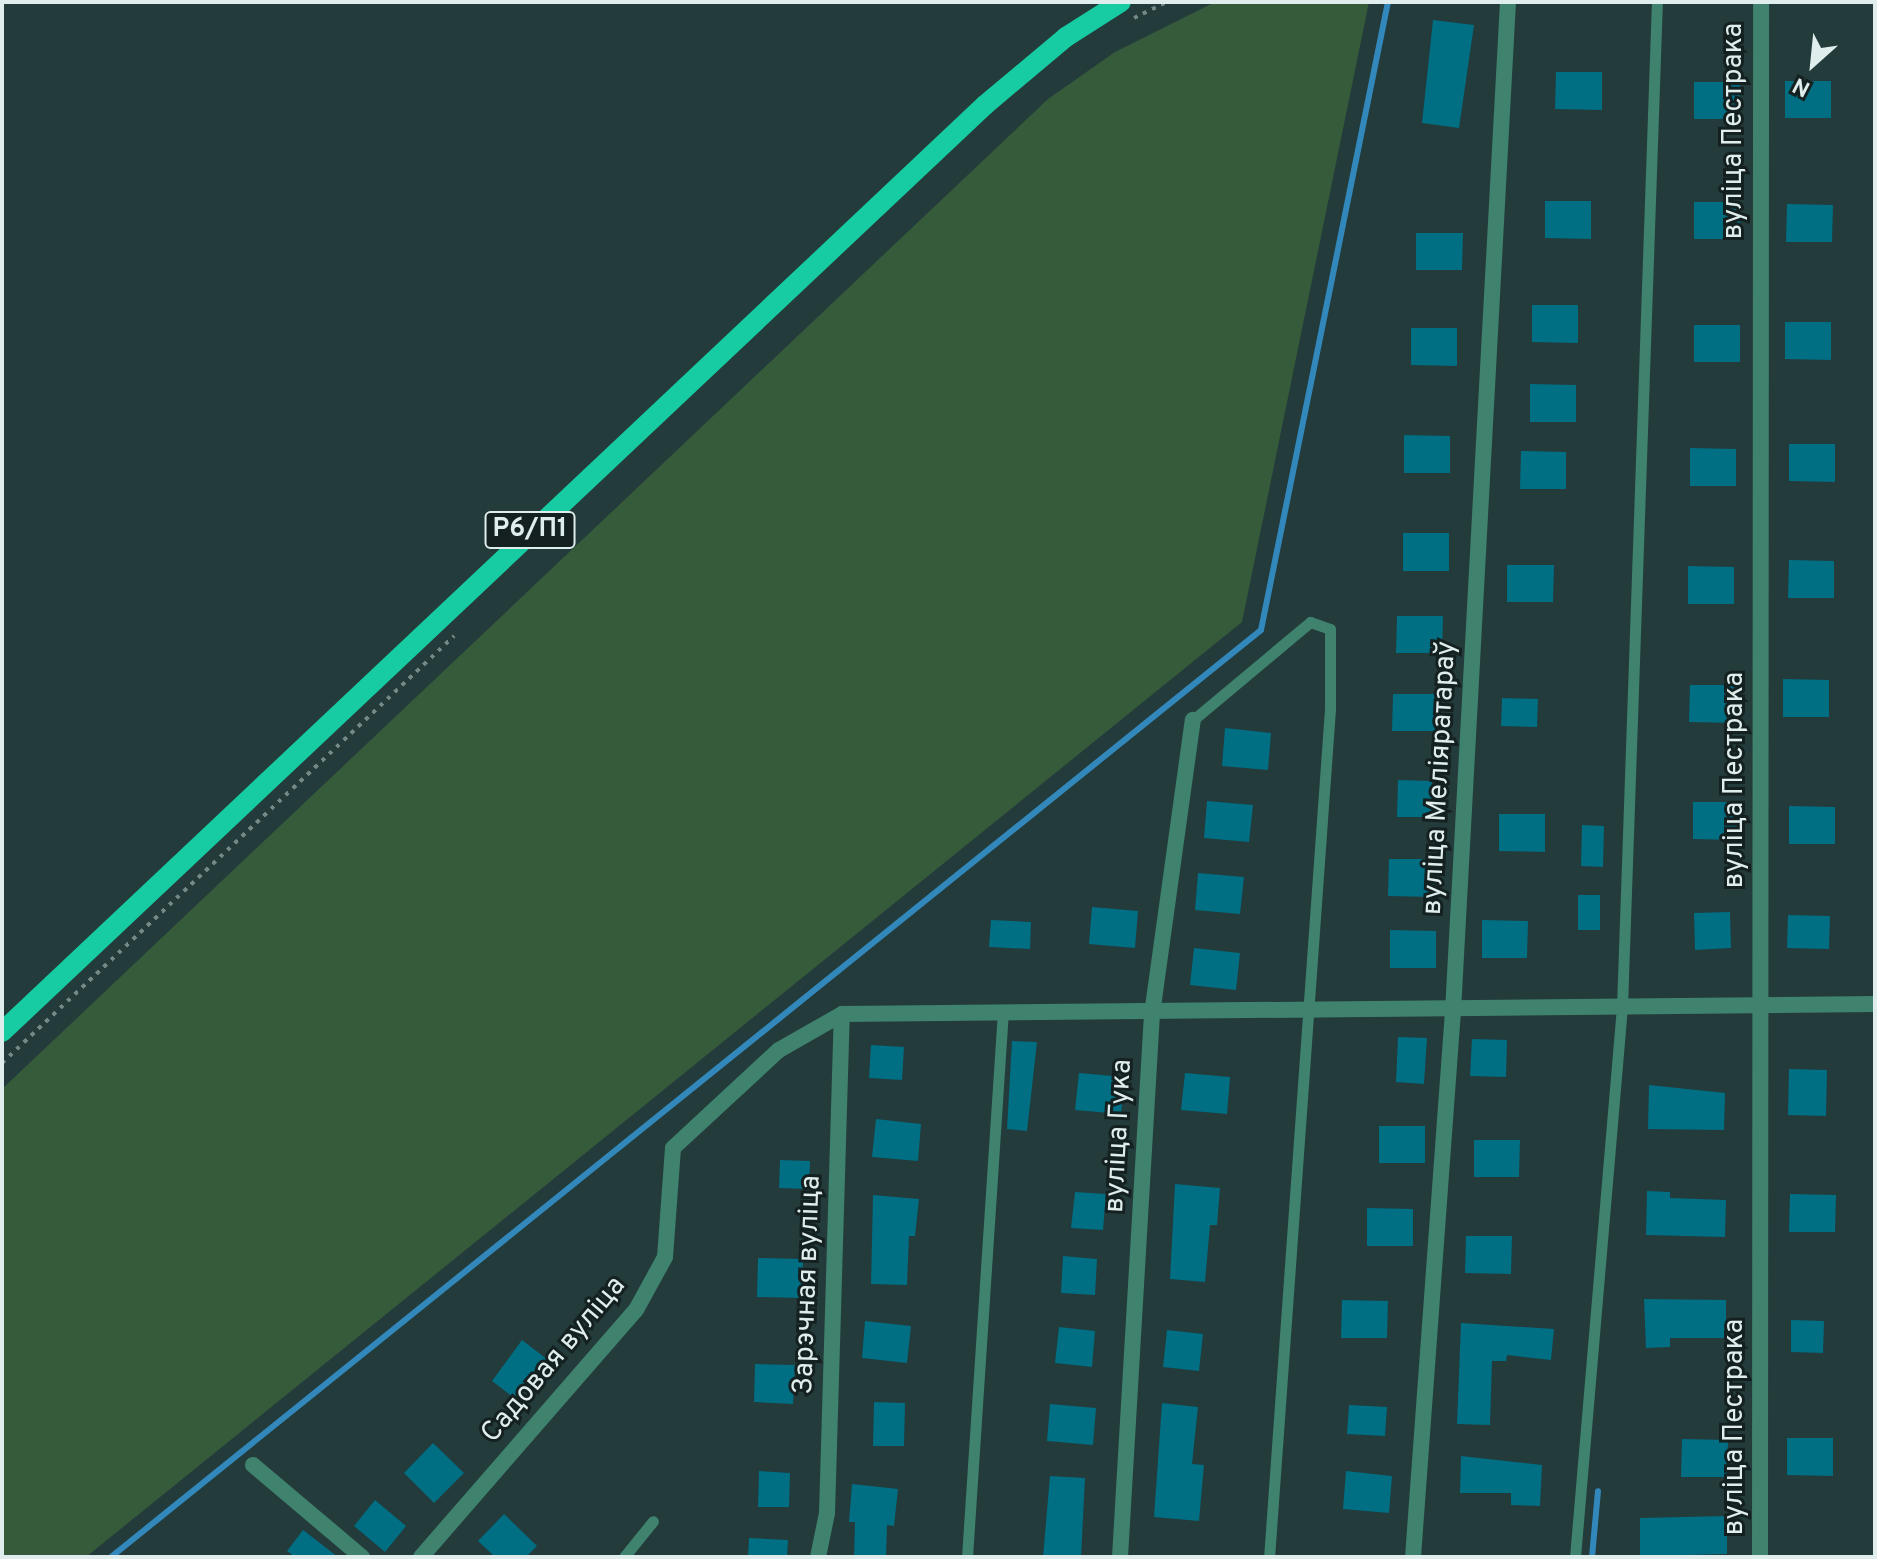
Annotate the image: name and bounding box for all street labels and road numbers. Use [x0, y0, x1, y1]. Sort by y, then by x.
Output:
street label: вуліца Пестрака [1717, 23, 1751, 239]
road number: Р6/П1 [484, 508, 576, 552]
street label: вуліца Меліяратараў [1416, 640, 1464, 916]
street label: вуліца Пестрака [1718, 672, 1752, 888]
street label: вуліца Гука [1098, 1058, 1140, 1214]
street label: Зарэчная вуліца [787, 1175, 829, 1395]
street label: Садовая вуліца [475, 1270, 633, 1450]
street label: вуліца Пестрака [1718, 1319, 1752, 1535]

